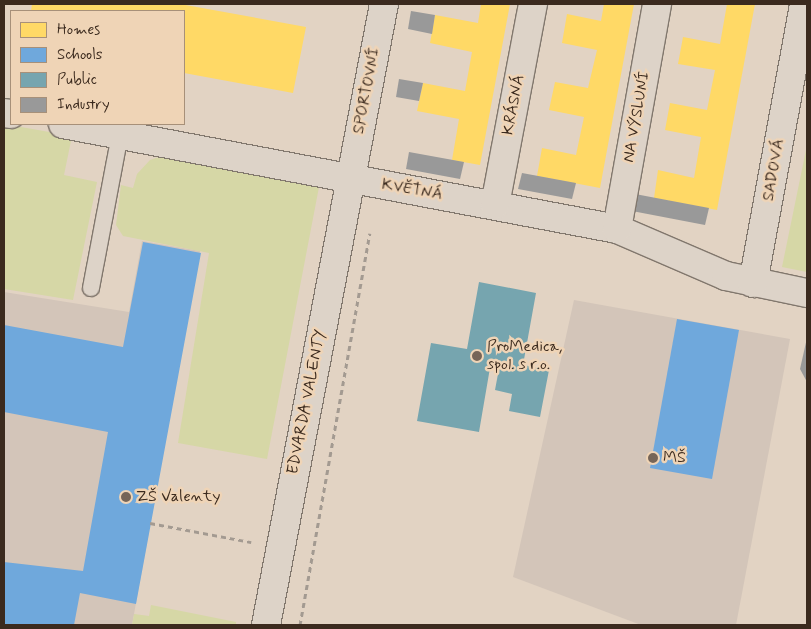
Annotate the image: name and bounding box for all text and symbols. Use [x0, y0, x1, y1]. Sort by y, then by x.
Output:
legend [10, 10, 185, 125]
text: Homes [57, 20, 100, 40]
text: Schools [57, 45, 103, 65]
street label: SPORTOVNÍ [349, 46, 385, 136]
text: Public [57, 70, 97, 90]
street label: NA VÝSLUNÍ [620, 70, 654, 164]
street label: KRÁSNÁ [499, 73, 529, 137]
text: Industry [57, 95, 110, 115]
street label: SADOVÁ [759, 137, 789, 203]
street label: KVĚTNÁ [380, 175, 444, 205]
street label: EDVARDA VALENTY [284, 329, 330, 475]
place label: ProMedica, spol. s r.o. [487, 337, 562, 375]
marker: ProMedica, spol. s r.o. [471, 350, 483, 362]
place label: MŠ [663, 448, 686, 468]
marker: MŠ [647, 452, 659, 464]
place label: ZŠ Valenty [136, 487, 220, 507]
marker: ZŠ Valenty [120, 491, 132, 503]

